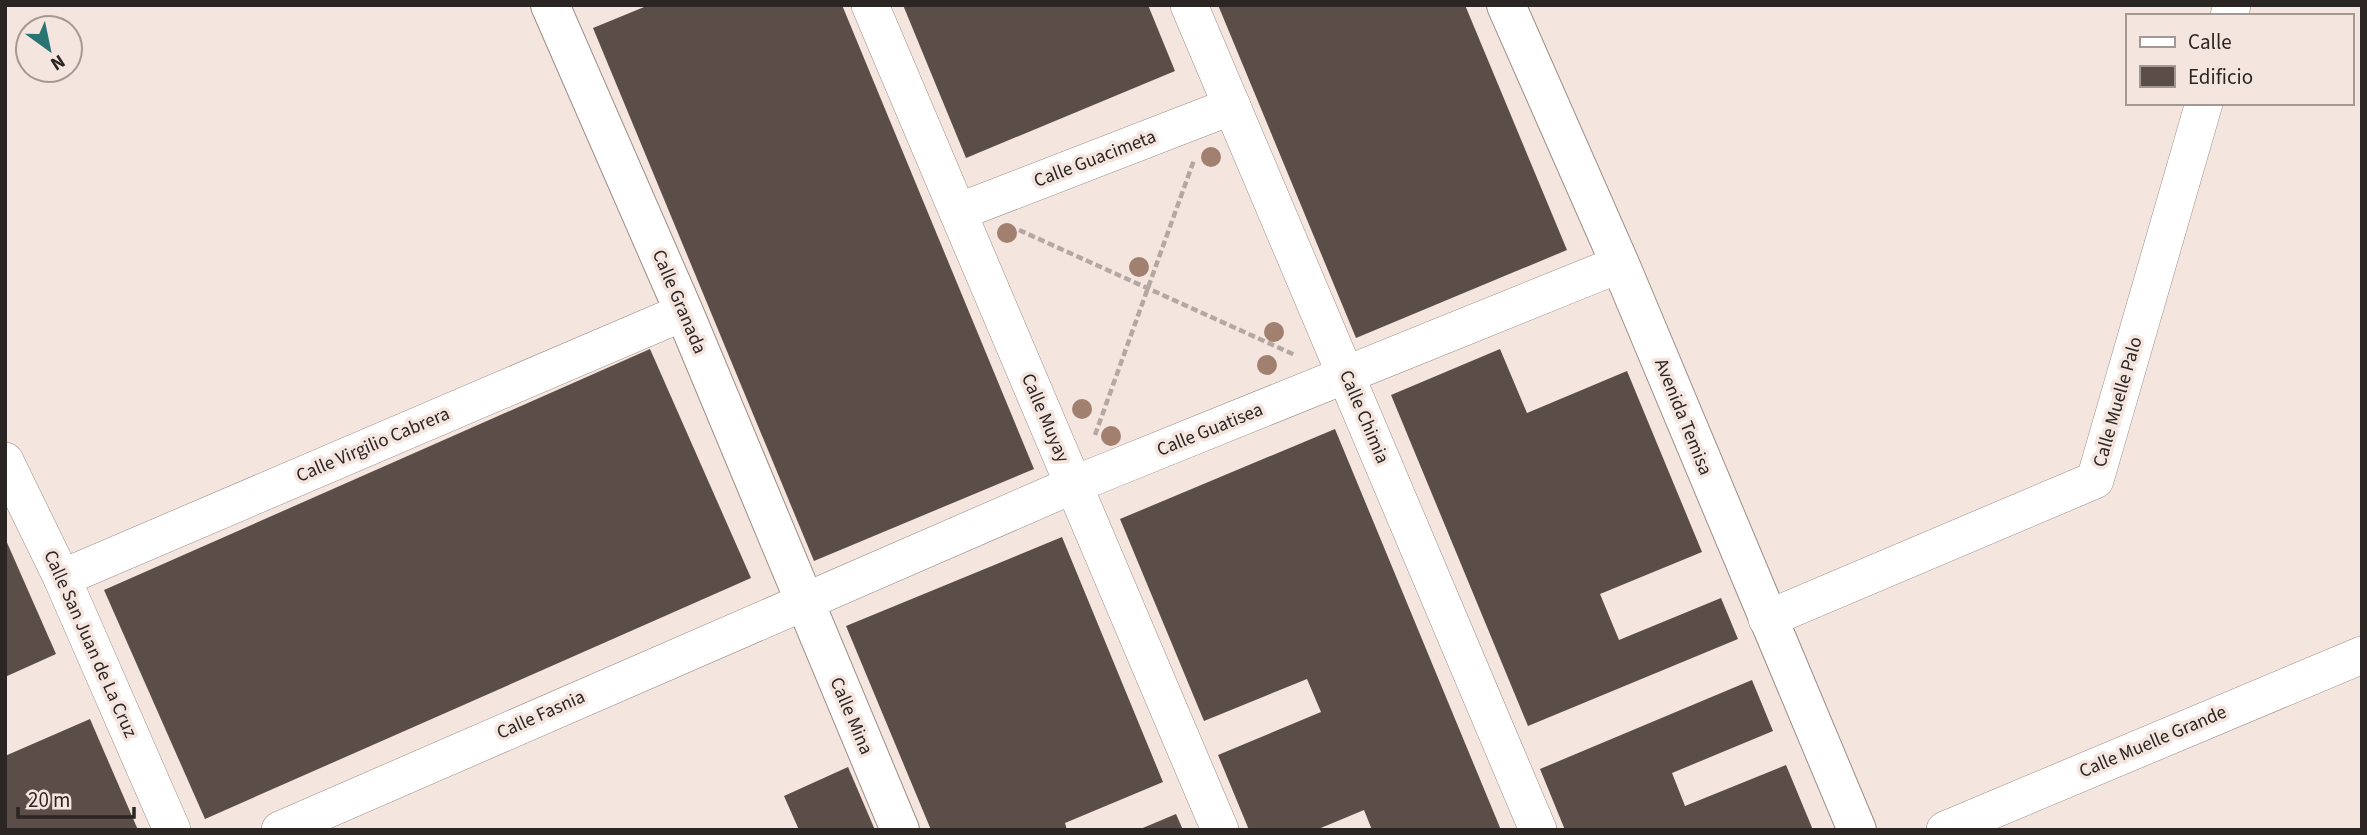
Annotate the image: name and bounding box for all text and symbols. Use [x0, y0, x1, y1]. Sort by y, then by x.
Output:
north arrow [14, 14, 84, 84]
legend [2126, 14, 2353, 105]
text: Calle [2188, 27, 2232, 57]
text: N [45, 47, 70, 77]
text: Edificio [2188, 62, 2253, 92]
street label: Calle Guacimeta [1030, 123, 1160, 195]
street label: Calle Granada [645, 246, 713, 358]
street label: Calle Muelle Palo [2086, 334, 2150, 470]
street label: Avenida Temisa [1647, 355, 1719, 479]
street label: Calle Chimia [1332, 366, 1396, 468]
street label: Calle Muyay [1014, 369, 1076, 467]
street label: Calle Guatisea [1153, 396, 1267, 464]
street label: Calle Virgilio Cabrera [292, 400, 454, 490]
street label: Calle San Juan de La Cruz [36, 546, 144, 742]
street label: Calle Mina [823, 673, 879, 759]
street label: Calle Fasnia [492, 683, 590, 747]
street label: Calle Muelle Grande [2075, 699, 2231, 785]
scale bar [18, 776, 133, 820]
text: 20 m [28, 785, 70, 815]

